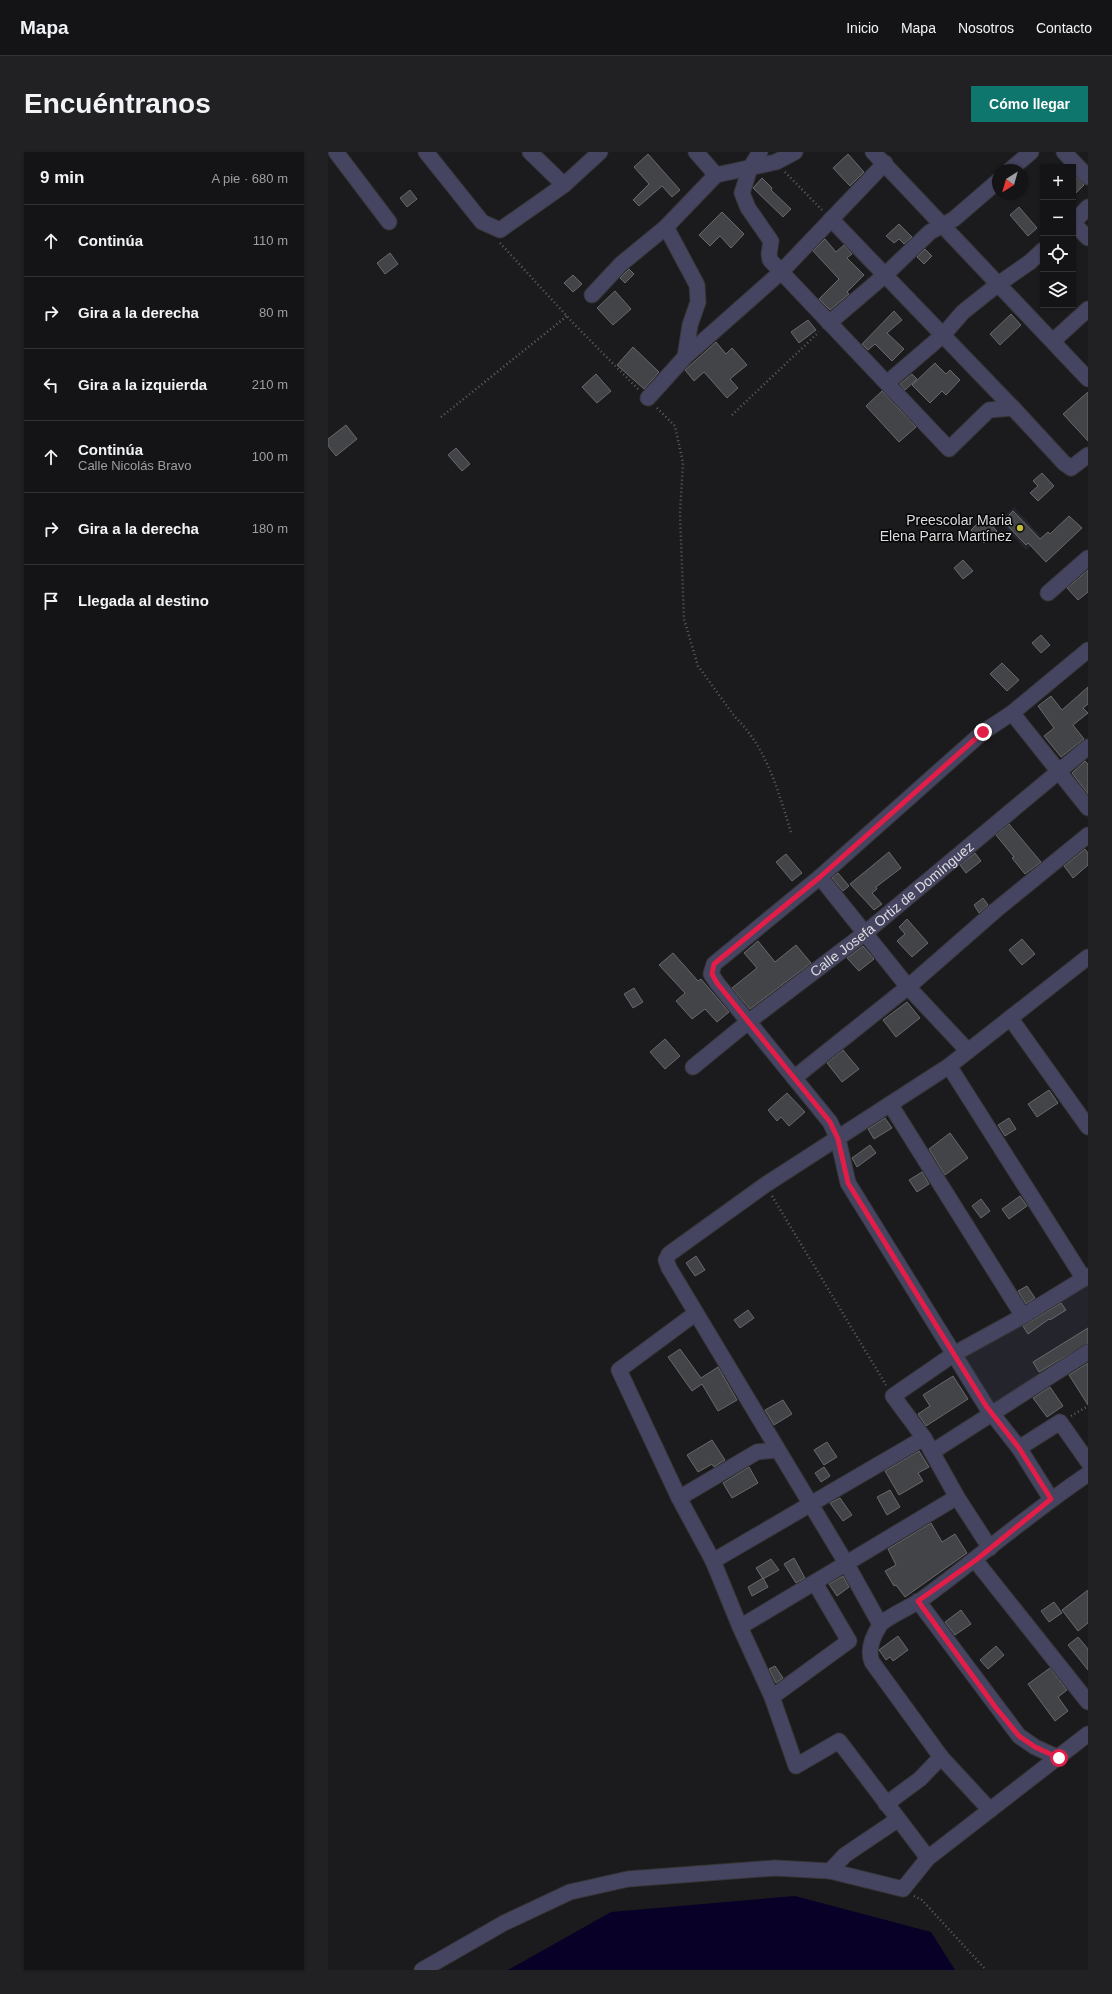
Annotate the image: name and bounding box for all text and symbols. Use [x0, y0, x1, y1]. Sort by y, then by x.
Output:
text: Mapa [20, 17, 69, 38]
text: Inicio [846, 20, 879, 36]
text: Mapa [901, 20, 936, 36]
text: Nosotros [958, 20, 1014, 36]
text: Contacto [1036, 20, 1092, 36]
button: Cómo llegar [971, 86, 1088, 122]
text: Encuéntranos [24, 88, 211, 119]
north arrow [992, 164, 1028, 200]
map controls [1040, 164, 1076, 308]
button: + [1040, 164, 1076, 200]
text: 9 min [40, 168, 84, 187]
text: A pie · 680 m [211, 171, 288, 186]
button: − [1040, 200, 1076, 236]
icon: ahead [40, 230, 62, 252]
text: Continúa [78, 232, 143, 249]
text: 110 m [253, 233, 288, 248]
button: locate [1040, 236, 1076, 272]
button: layers [1040, 272, 1076, 308]
icon: right [40, 302, 62, 324]
text: Gira a la derecha [78, 304, 199, 321]
text: 80 m [259, 305, 288, 320]
icon: left [40, 374, 62, 396]
text: Gira a la izquierda [78, 376, 207, 393]
text: 210 m [252, 377, 288, 392]
text: Continúa [78, 441, 143, 458]
icon: ahead [40, 446, 62, 468]
text: 100 m [252, 449, 288, 464]
text: Calle Nicolás Bravo [78, 458, 191, 473]
place label: Preescolar Maria Elena Parra Martínez [880, 512, 1012, 544]
icon: right [40, 518, 62, 540]
text: Gira a la derecha [78, 520, 199, 537]
text: 180 m [252, 521, 288, 536]
marker: Preescolar Maria Elena Parra Martínez [1015, 523, 1025, 533]
icon: arrive [40, 590, 62, 612]
text: Llegada al destino [78, 592, 209, 609]
route end [974, 723, 992, 741]
street label: Calle Josefa Ortiz de Domínguez [807, 838, 977, 980]
route start [1050, 1749, 1068, 1767]

